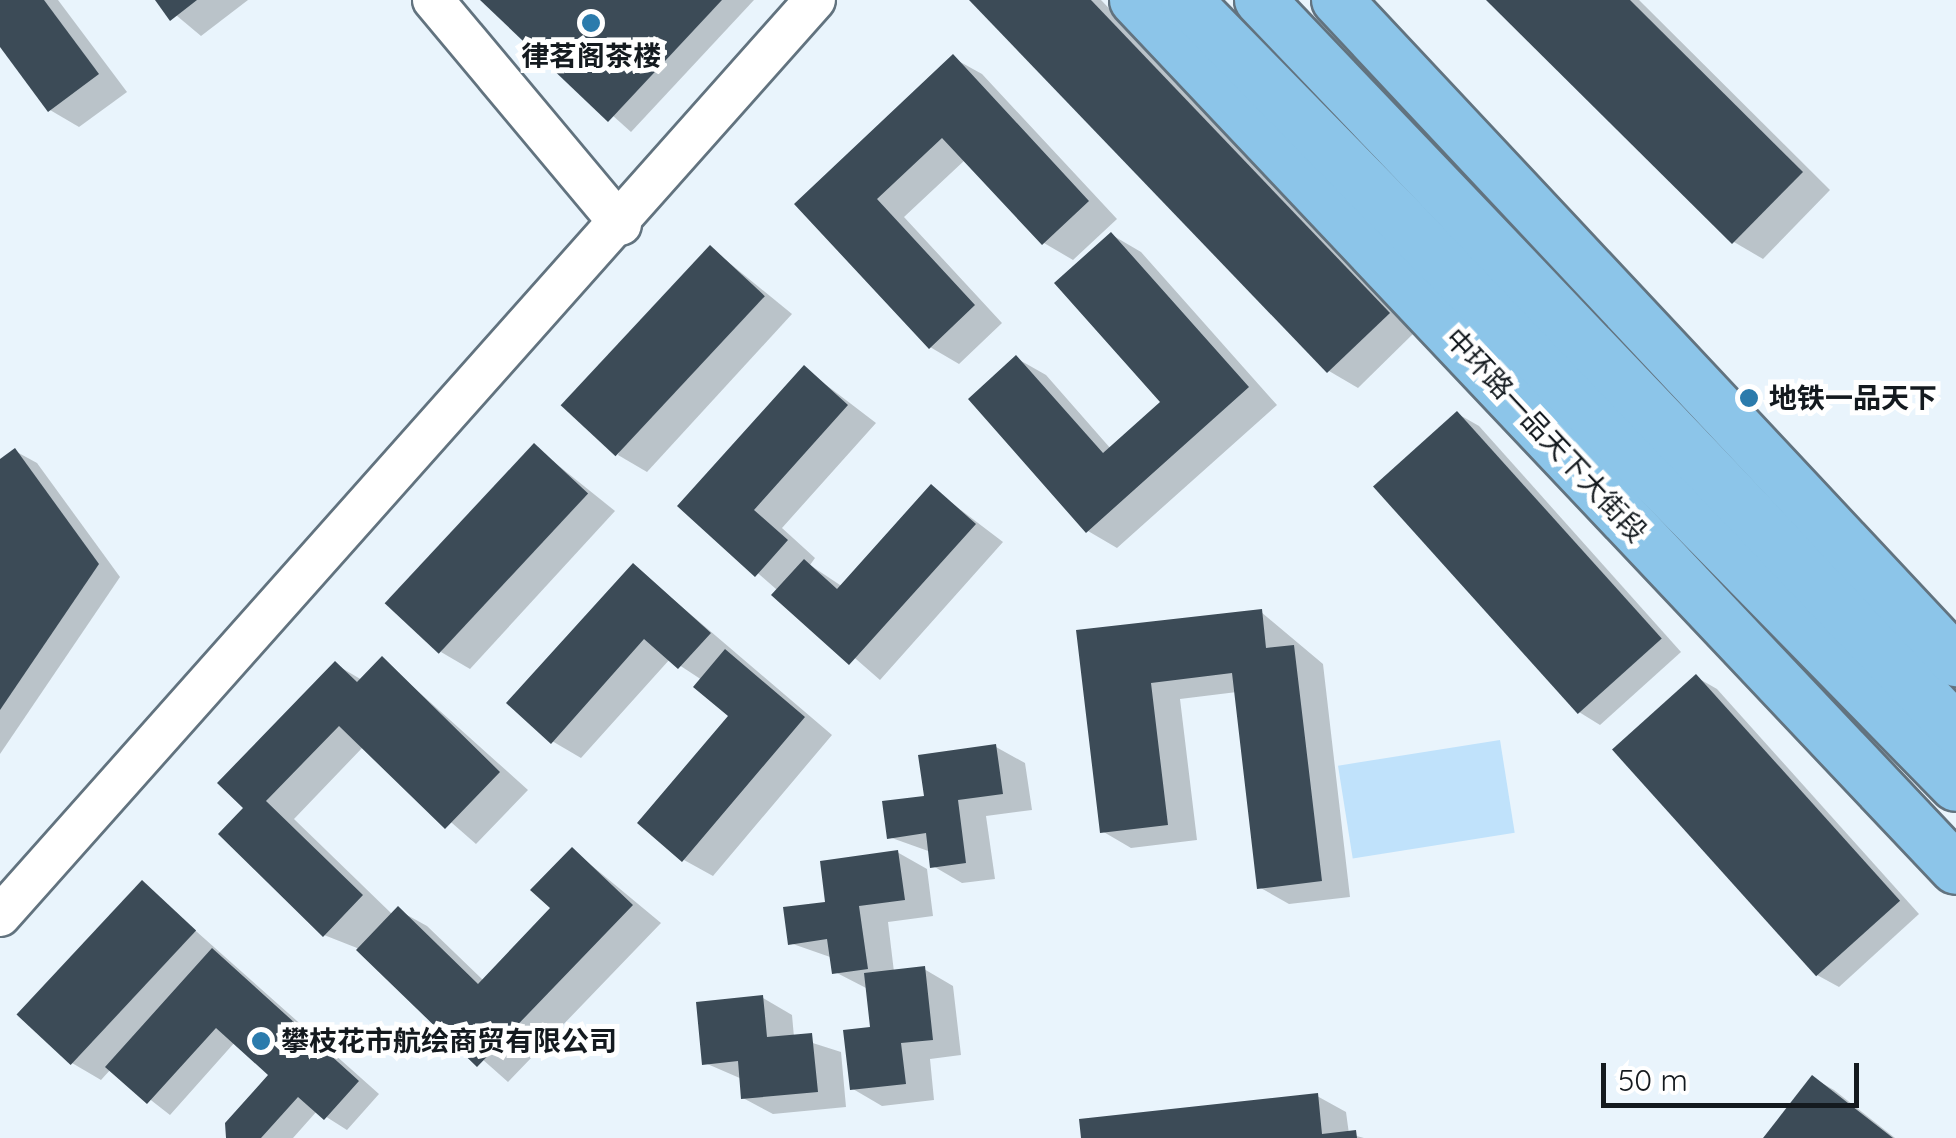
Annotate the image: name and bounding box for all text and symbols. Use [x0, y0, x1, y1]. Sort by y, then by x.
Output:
marker: 律茗阁茶楼 [580, 12, 602, 34]
place label: 律茗阁茶楼 [521, 39, 661, 73]
street label: 中环路一品天下大街段 [1438, 321, 1654, 549]
place label: 地铁一品天下 [1769, 381, 1937, 415]
marker: 地铁一品天下 [1738, 387, 1760, 409]
place label: 攀枝花市航绘商贸有限公司 [281, 1024, 617, 1058]
marker: 攀枝花市航绘商贸有限公司 [250, 1030, 272, 1052]
scale bar [1606, 1043, 1864, 1105]
text: 50 m [1618, 1061, 1688, 1099]

